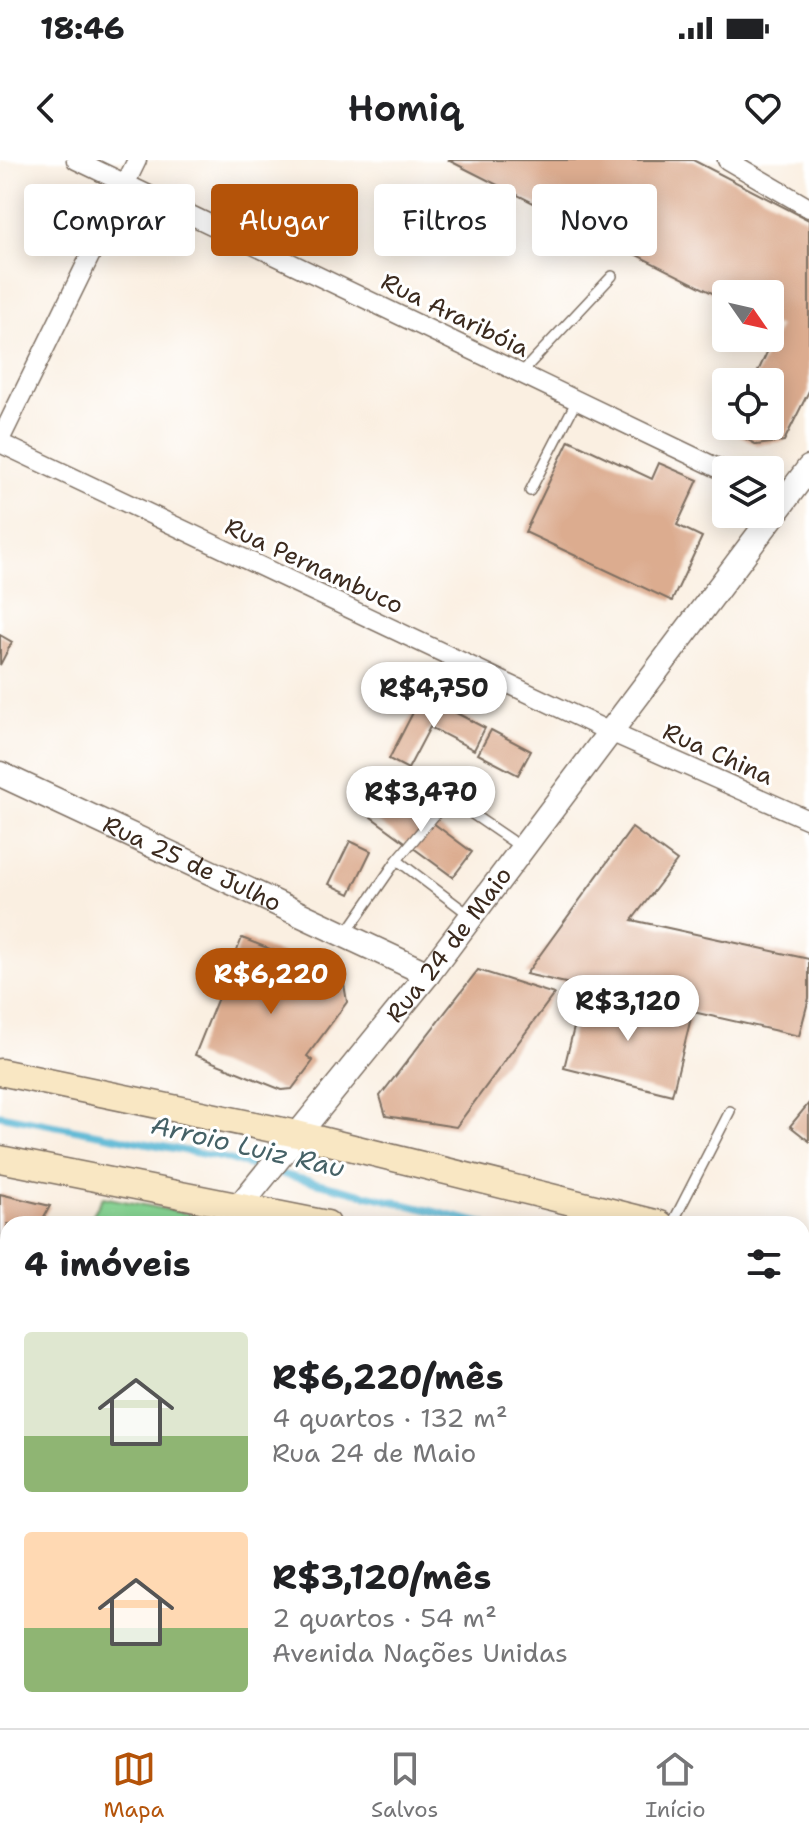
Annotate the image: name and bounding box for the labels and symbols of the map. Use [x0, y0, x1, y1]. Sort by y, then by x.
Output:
street label: Rua Araribóia [376, 265, 534, 365]
north arrow [712, 280, 784, 352]
street label: Rua Pernambuco [220, 511, 408, 621]
pin: R$4,750 [360, 662, 508, 730]
street label: Rua China [658, 715, 778, 793]
pin: R$3,470 [347, 766, 495, 834]
street label: Rua 25 de Julho [98, 808, 286, 919]
street label: Rua 24 de Maio [379, 860, 519, 1029]
pin: R$6,220 [197, 948, 345, 1016]
pin: R$3,120 [554, 975, 702, 1043]
water label: Arroio Luiz Rau [148, 1107, 348, 1185]

